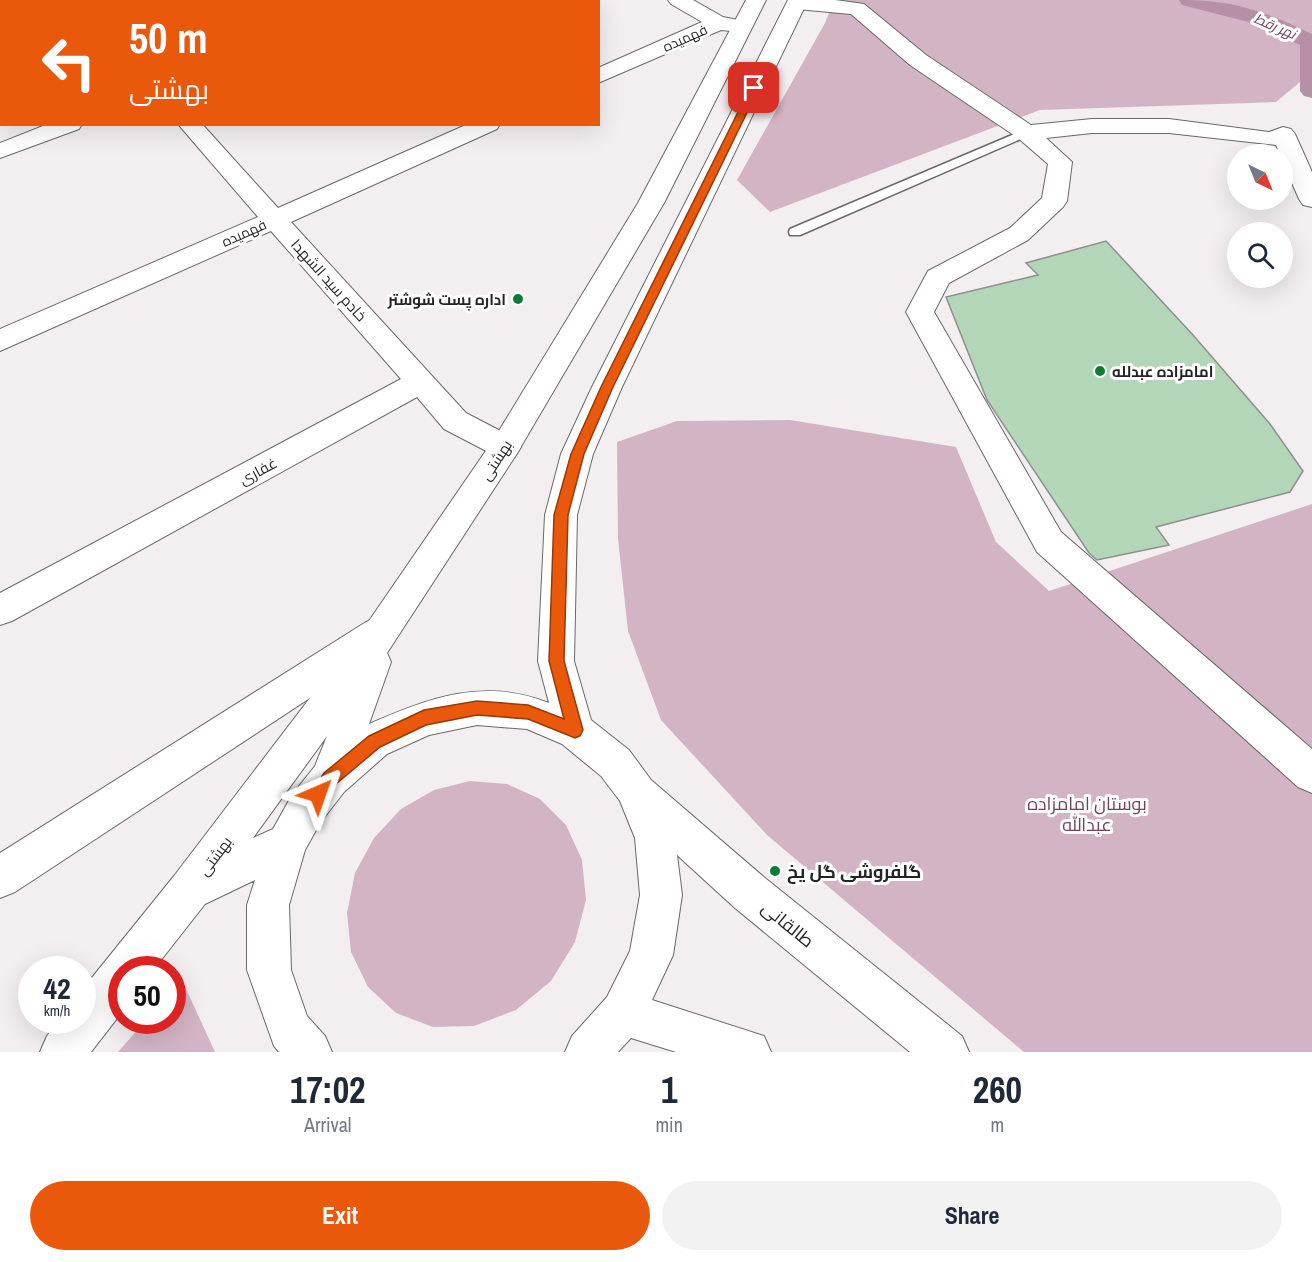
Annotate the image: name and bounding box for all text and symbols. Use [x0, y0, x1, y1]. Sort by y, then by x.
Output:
water label: نهر رقط [1251, 9, 1300, 43]
text: 50 m [129, 10, 208, 66]
street label: فهمیده [660, 20, 710, 56]
icon: left [30, 24, 108, 102]
pin [728, 62, 779, 113]
text: بهشتی [129, 71, 209, 107]
icon: arrive [737, 71, 770, 104]
north arrow [1227, 144, 1293, 210]
map controls [1227, 144, 1293, 288]
street label: فهمیده [219, 215, 269, 251]
button: search [1227, 222, 1293, 288]
street label: خادم سید الشهدا [286, 234, 372, 326]
place label: اداره پست شوشتر [387, 289, 506, 311]
marker: اداره پست شوشتر [511, 292, 525, 306]
place label: امامزاده عبدلله [1112, 361, 1213, 382]
marker: امامزاده عبدلله [1093, 364, 1107, 378]
street label: بهشتی [475, 436, 517, 484]
street label: غفاری [235, 452, 281, 490]
position arrow [286, 762, 350, 826]
park label: بوستان امامزاده عبدالله [1027, 791, 1147, 837]
street label: بهشتی [193, 832, 237, 880]
place label: گلفروشی گل یخ [787, 859, 921, 884]
marker: گلفروشی گل یخ [768, 864, 782, 878]
street label: طالقانی [756, 895, 820, 953]
speed limit sign: 50 [108, 956, 186, 1034]
text: 42 [43, 968, 71, 1008]
text: km/h [44, 1000, 70, 1021]
text: 17:02 [290, 1066, 365, 1114]
text: 1 [661, 1066, 677, 1114]
text: 260 [973, 1066, 1022, 1114]
text: Arrival [304, 1111, 351, 1138]
text: min [655, 1111, 683, 1138]
text: m [991, 1111, 1004, 1138]
button: Exit [30, 1181, 650, 1250]
button: Share [662, 1181, 1282, 1250]

